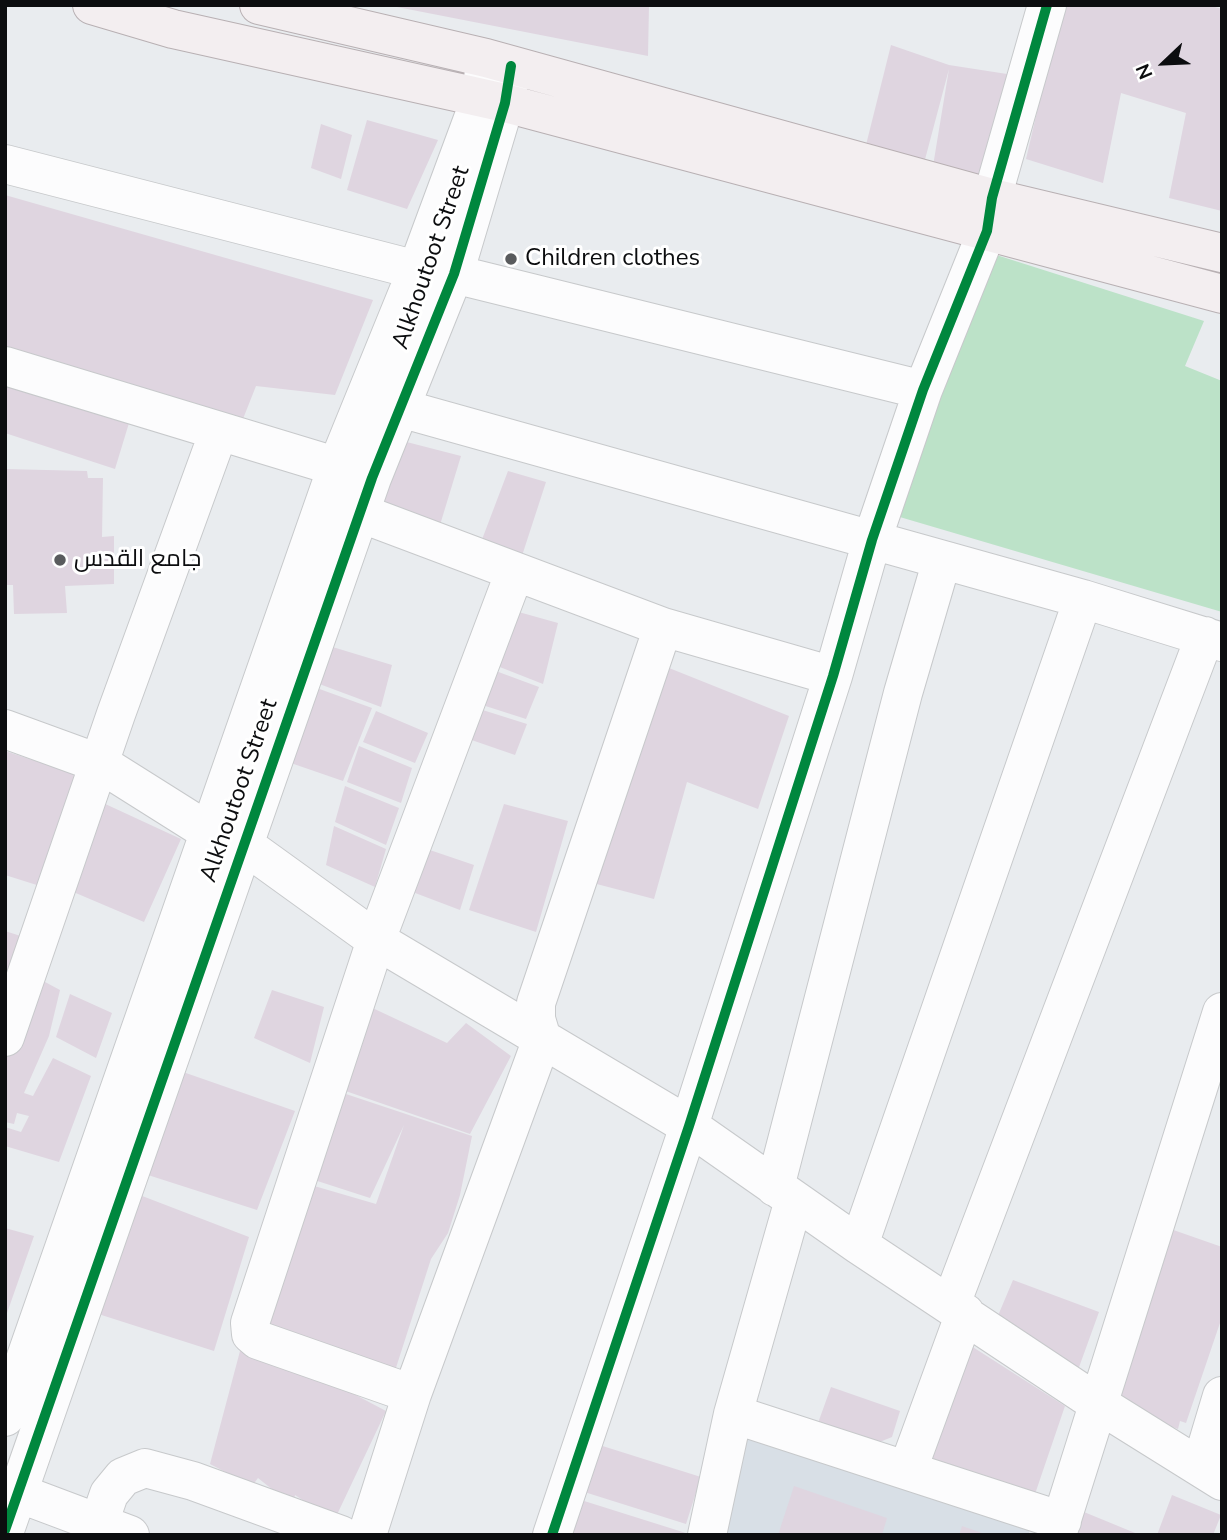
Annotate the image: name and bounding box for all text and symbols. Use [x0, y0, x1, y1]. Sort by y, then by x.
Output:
north arrow [1129, 28, 1199, 98]
text: N [1130, 60, 1159, 83]
street label: Alkhoutoot Street [387, 163, 477, 353]
place label: Children clothes [525, 245, 700, 273]
marker: Children clothes [503, 251, 519, 267]
place label: جامع القدس [74, 546, 201, 574]
marker: جامع القدس [52, 552, 68, 568]
street label: Alkhoutoot Street [195, 696, 285, 886]

